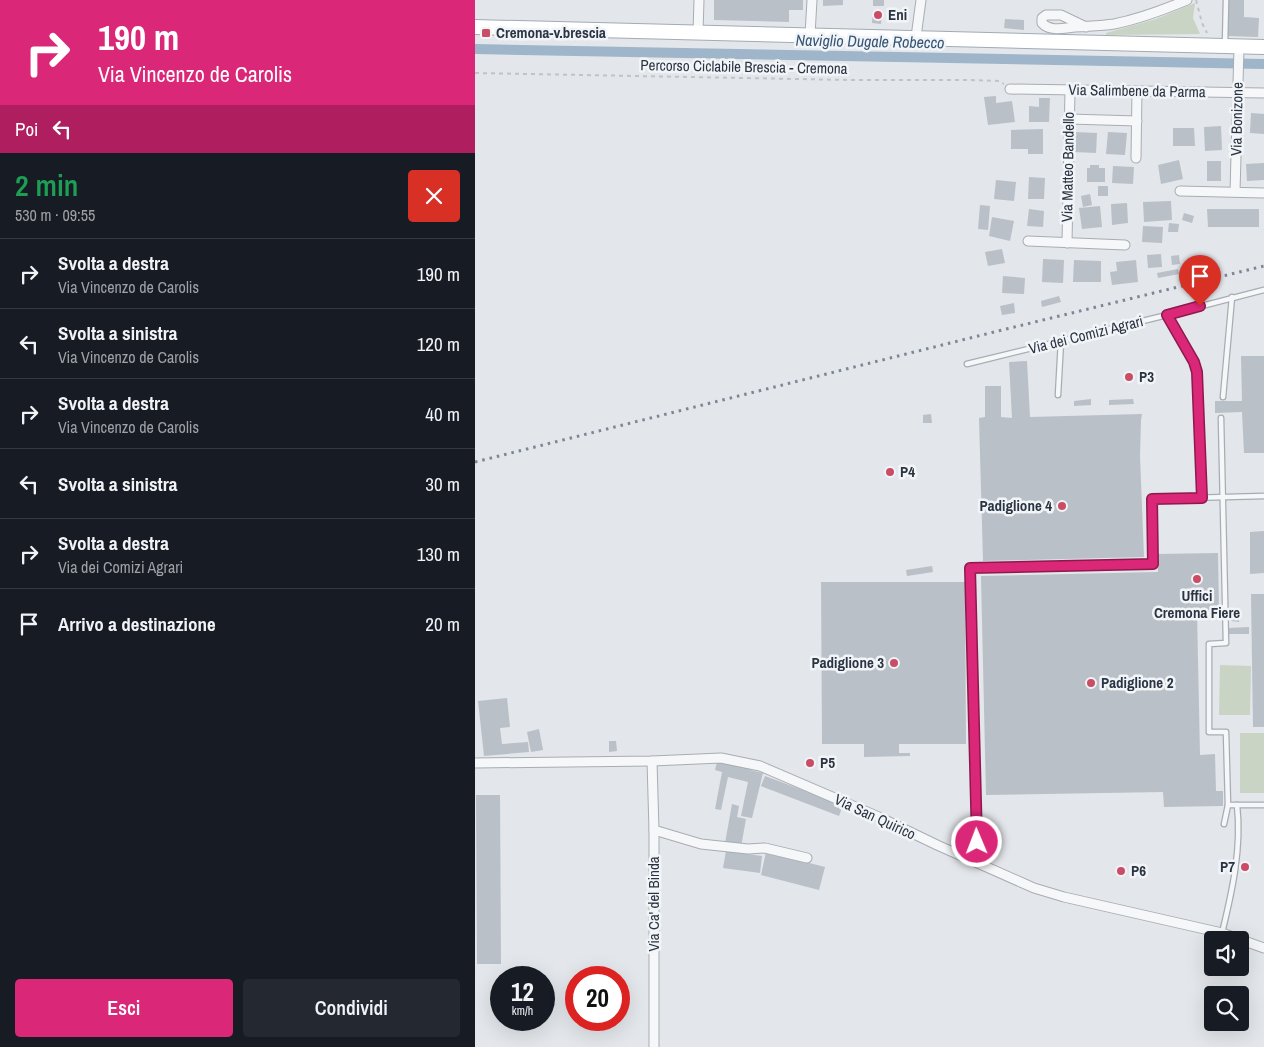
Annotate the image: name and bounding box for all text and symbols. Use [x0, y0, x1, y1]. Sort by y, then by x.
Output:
place label: Eni [888, 4, 907, 25]
marker: Eni [872, 9, 884, 21]
text: 190 m [98, 14, 179, 61]
icon: right [15, 20, 80, 85]
place label: Cremona-v.brescia [496, 22, 606, 43]
marker: Cremona-v.brescia [480, 27, 492, 39]
water label: Naviglio Dugale Robecco [795, 29, 945, 53]
street label: Percorso Ciclabile Brescia - Cremona [640, 54, 848, 79]
text: Via Vincenzo de Carolis [98, 59, 292, 89]
street label: Via Salimbene da Parma [1068, 79, 1206, 102]
street label: Via Bonizone [1225, 82, 1248, 156]
street label: Via Matteo Bandello [1056, 111, 1079, 222]
icon: left [48, 115, 76, 143]
text: Poi [15, 116, 38, 142]
text: 2 min [15, 165, 78, 205]
button: close [408, 170, 460, 222]
text: 530 m · 09:55 [15, 204, 95, 226]
text: Svolta a destra [58, 250, 169, 276]
pin [1179, 255, 1221, 306]
icon: right [15, 260, 43, 288]
text: 190 m [417, 261, 460, 287]
icon: arrive [1186, 262, 1214, 290]
text: Via Vincenzo de Carolis [58, 276, 199, 298]
street label: Via dei Comizi Agrari [1026, 310, 1145, 359]
text: Svolta a sinistra [58, 320, 178, 346]
icon: left [15, 330, 43, 358]
text: 120 m [417, 331, 460, 357]
text: Via Vincenzo de Carolis [58, 346, 199, 368]
place label: P3 [1139, 366, 1154, 387]
marker: P3 [1123, 371, 1135, 383]
text: Svolta a destra [58, 390, 169, 416]
icon: right [15, 400, 43, 428]
text: 40 m [425, 401, 460, 427]
text: Via Vincenzo de Carolis [58, 416, 199, 438]
place label: P4 [900, 461, 915, 482]
marker: P4 [884, 466, 896, 478]
icon: left [15, 470, 43, 498]
text: Svolta a sinistra [58, 471, 178, 497]
text: 30 m [425, 471, 460, 497]
place label: Padiglione 4 [980, 495, 1052, 516]
marker: Padiglione 4 [1056, 500, 1068, 512]
text: Svolta a destra [58, 530, 169, 556]
icon: right [15, 540, 43, 568]
text: 130 m [417, 541, 460, 567]
text: Via dei Comizi Agrari [58, 556, 183, 578]
marker: Uffici Cremona Fiere [1191, 573, 1203, 585]
place label: Uffici Cremona Fiere [1154, 585, 1240, 623]
icon: arrive [15, 610, 43, 638]
text: Arrivo a destinazione [58, 611, 216, 637]
text: 20 m [425, 611, 460, 637]
place label: Padiglione 3 [812, 652, 884, 673]
marker: Padiglione 3 [888, 657, 900, 669]
place label: Padiglione 2 [1101, 672, 1174, 693]
marker: Padiglione 2 [1085, 677, 1097, 689]
place label: P5 [820, 752, 835, 773]
marker: P5 [804, 757, 816, 769]
street label: Via San Quirico [831, 789, 919, 845]
position arrow [950, 815, 1002, 867]
street label: Via Ca' del Binda [643, 856, 664, 952]
place label: P7 [1220, 856, 1235, 877]
place label: P6 [1131, 860, 1146, 881]
marker: P7 [1239, 861, 1251, 873]
marker: P6 [1115, 865, 1127, 877]
map controls [1204, 931, 1249, 1031]
button: sound [1204, 931, 1249, 976]
speed limit sign: 20 [565, 966, 630, 1031]
text: 12 [511, 975, 534, 1009]
button: Esci [15, 979, 233, 1037]
button: Condividi [243, 979, 460, 1037]
button: search [1204, 986, 1249, 1031]
text: km/h [512, 1003, 533, 1019]

